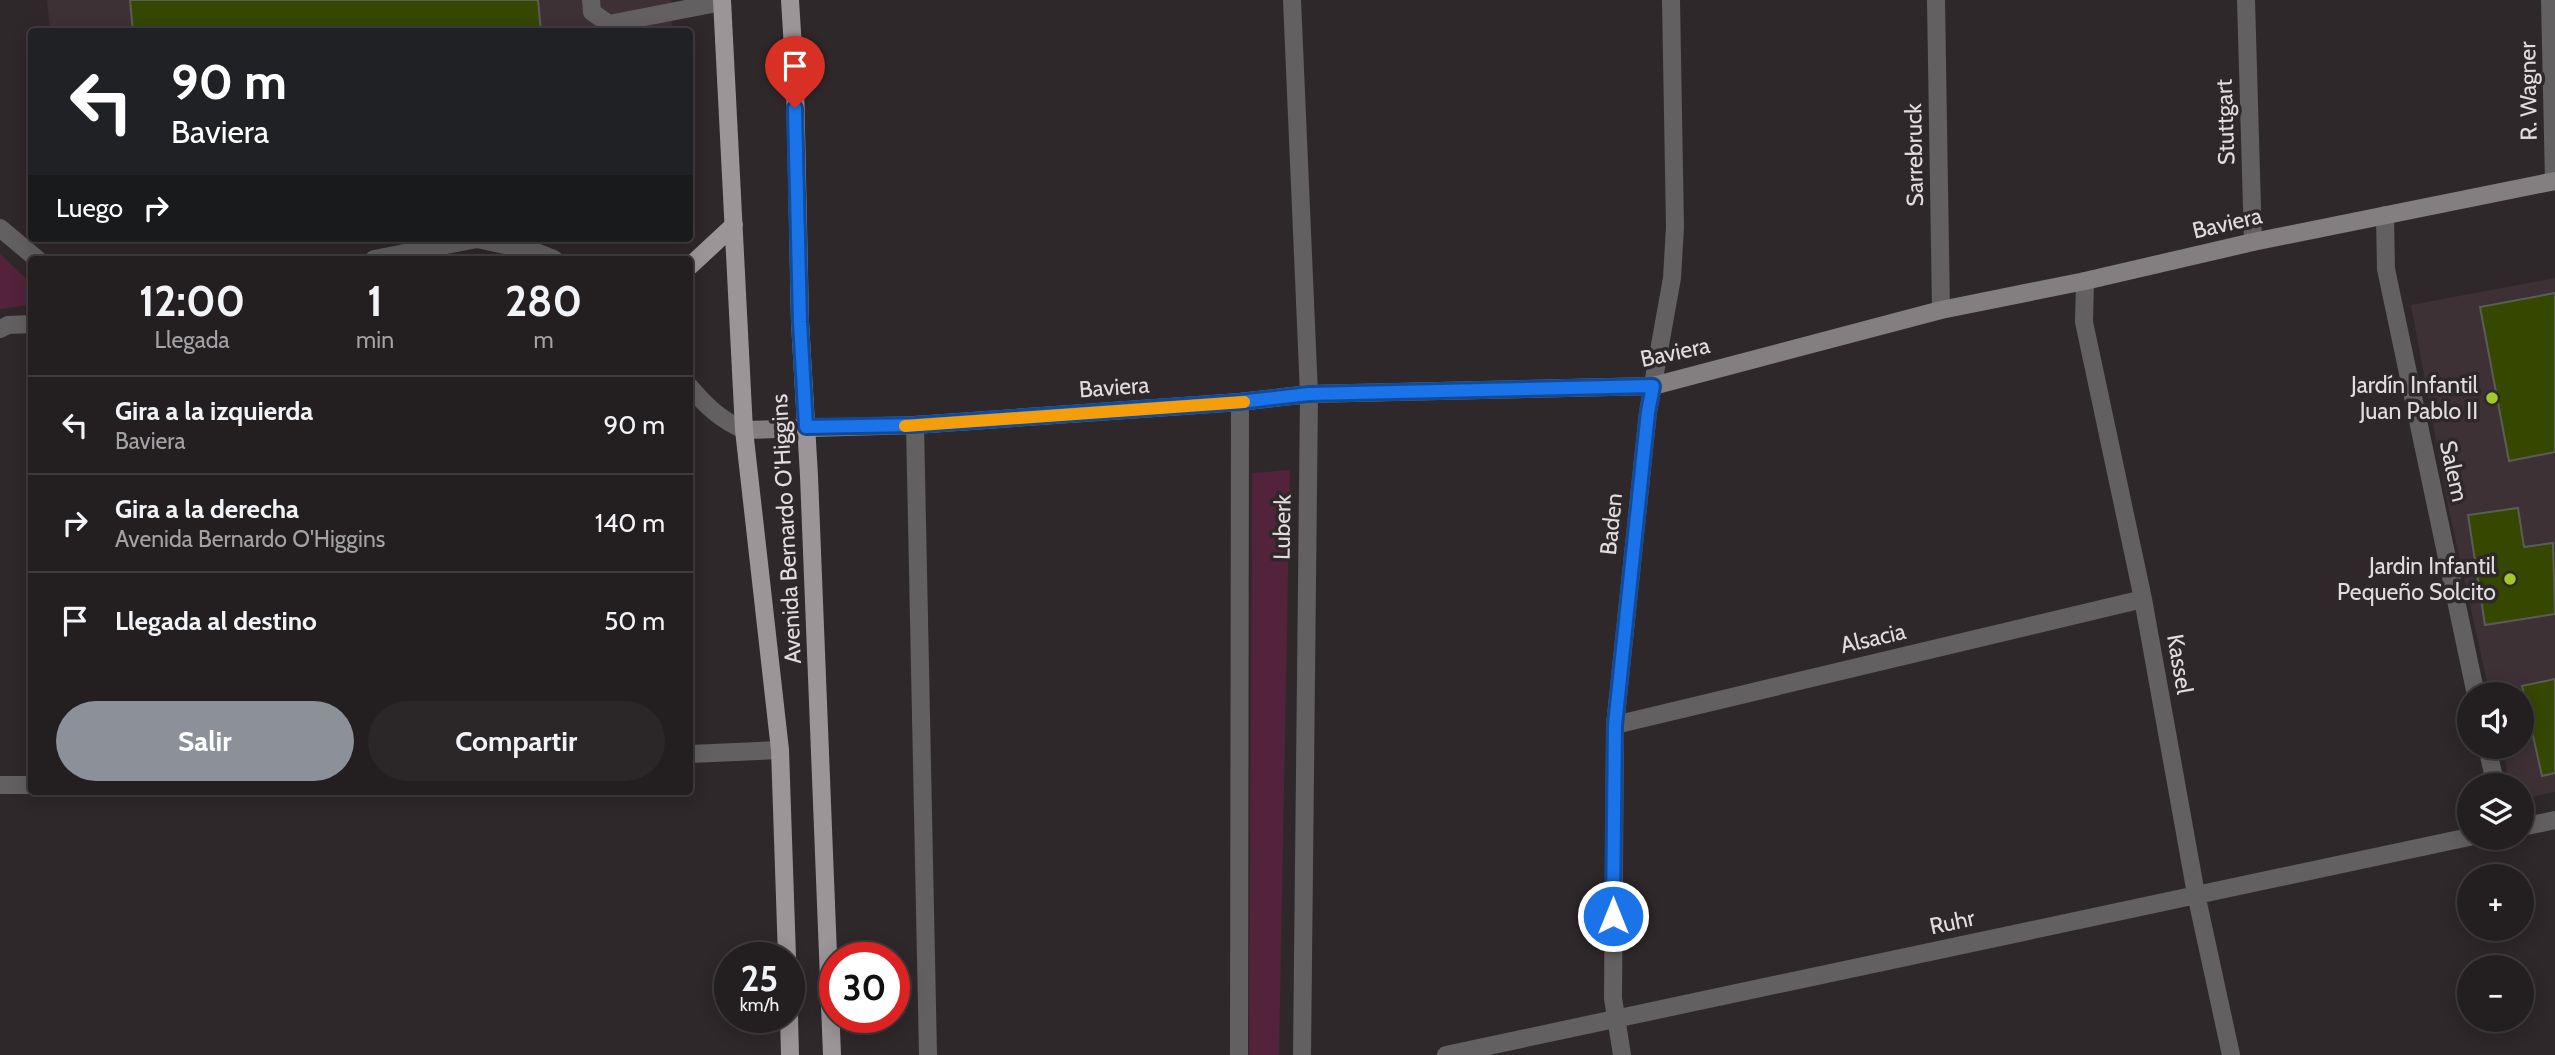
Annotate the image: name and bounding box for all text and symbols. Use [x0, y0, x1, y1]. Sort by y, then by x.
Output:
pin [765, 36, 825, 108]
street label: R. Wagner [2513, 41, 2543, 141]
icon: arrive [776, 47, 814, 85]
text: 90 m [171, 52, 287, 111]
icon: left [56, 56, 147, 147]
street label: Stuttgart [2210, 78, 2240, 165]
street label: Sarrebruck [1899, 102, 1929, 207]
text: Baviera [171, 112, 269, 151]
icon: right [137, 189, 175, 227]
text: Luego [56, 192, 123, 224]
street label: Baviera [2190, 201, 2264, 245]
text: 12:00 [139, 275, 245, 327]
text: 1 [367, 275, 383, 327]
text: 280 [505, 275, 582, 327]
text: Llegada [155, 326, 230, 354]
text: min [356, 326, 394, 354]
text: m [533, 326, 554, 354]
street label: Baviera [1638, 331, 1712, 373]
street label: Baviera [1078, 371, 1150, 403]
place label: Jardín Infantil Juan Pablo II [2350, 371, 2479, 425]
marker: Jardín Infantil Juan Pablo II [2484, 390, 2500, 406]
street label: Avenida Bernardo O'Higgins [765, 393, 807, 665]
text: Gira a la izquierda [115, 395, 313, 427]
icon: left [56, 406, 94, 444]
text: 90 m [603, 409, 665, 441]
text: Baviera [115, 427, 185, 455]
street label: Salem [2434, 438, 2474, 504]
street label: Baden [1594, 492, 1628, 556]
text: Gira a la derecha [115, 493, 299, 525]
street label: Luberk [1267, 493, 1297, 560]
icon: right [56, 504, 94, 542]
text: 140 m [595, 507, 665, 539]
text: Avenida Bernardo O'Higgins [115, 525, 385, 553]
place label: Jardin Infantil Pequeño Solcito [2337, 552, 2497, 606]
marker: Jardin Infantil Pequeño Solcito [2502, 571, 2518, 587]
icon: arrive [56, 602, 94, 640]
text: Llegada al destino [115, 605, 317, 637]
text: 50 m [604, 605, 665, 637]
street label: Alsacia [1838, 617, 1908, 659]
street label: Kassel [2161, 632, 2199, 697]
map controls [2457, 682, 2534, 1032]
button: sound [2457, 682, 2534, 759]
button: Salir [56, 701, 354, 781]
button: Compartir [368, 701, 665, 781]
button: layers [2457, 773, 2534, 850]
button: + [2457, 864, 2534, 941]
position arrow [1576, 879, 1650, 953]
street label: Ruhr [1927, 903, 1978, 940]
speed limit sign: 30 [819, 942, 910, 1033]
button: − [2457, 955, 2534, 1032]
text: 25 [741, 957, 778, 1000]
text: km/h [740, 994, 779, 1016]

